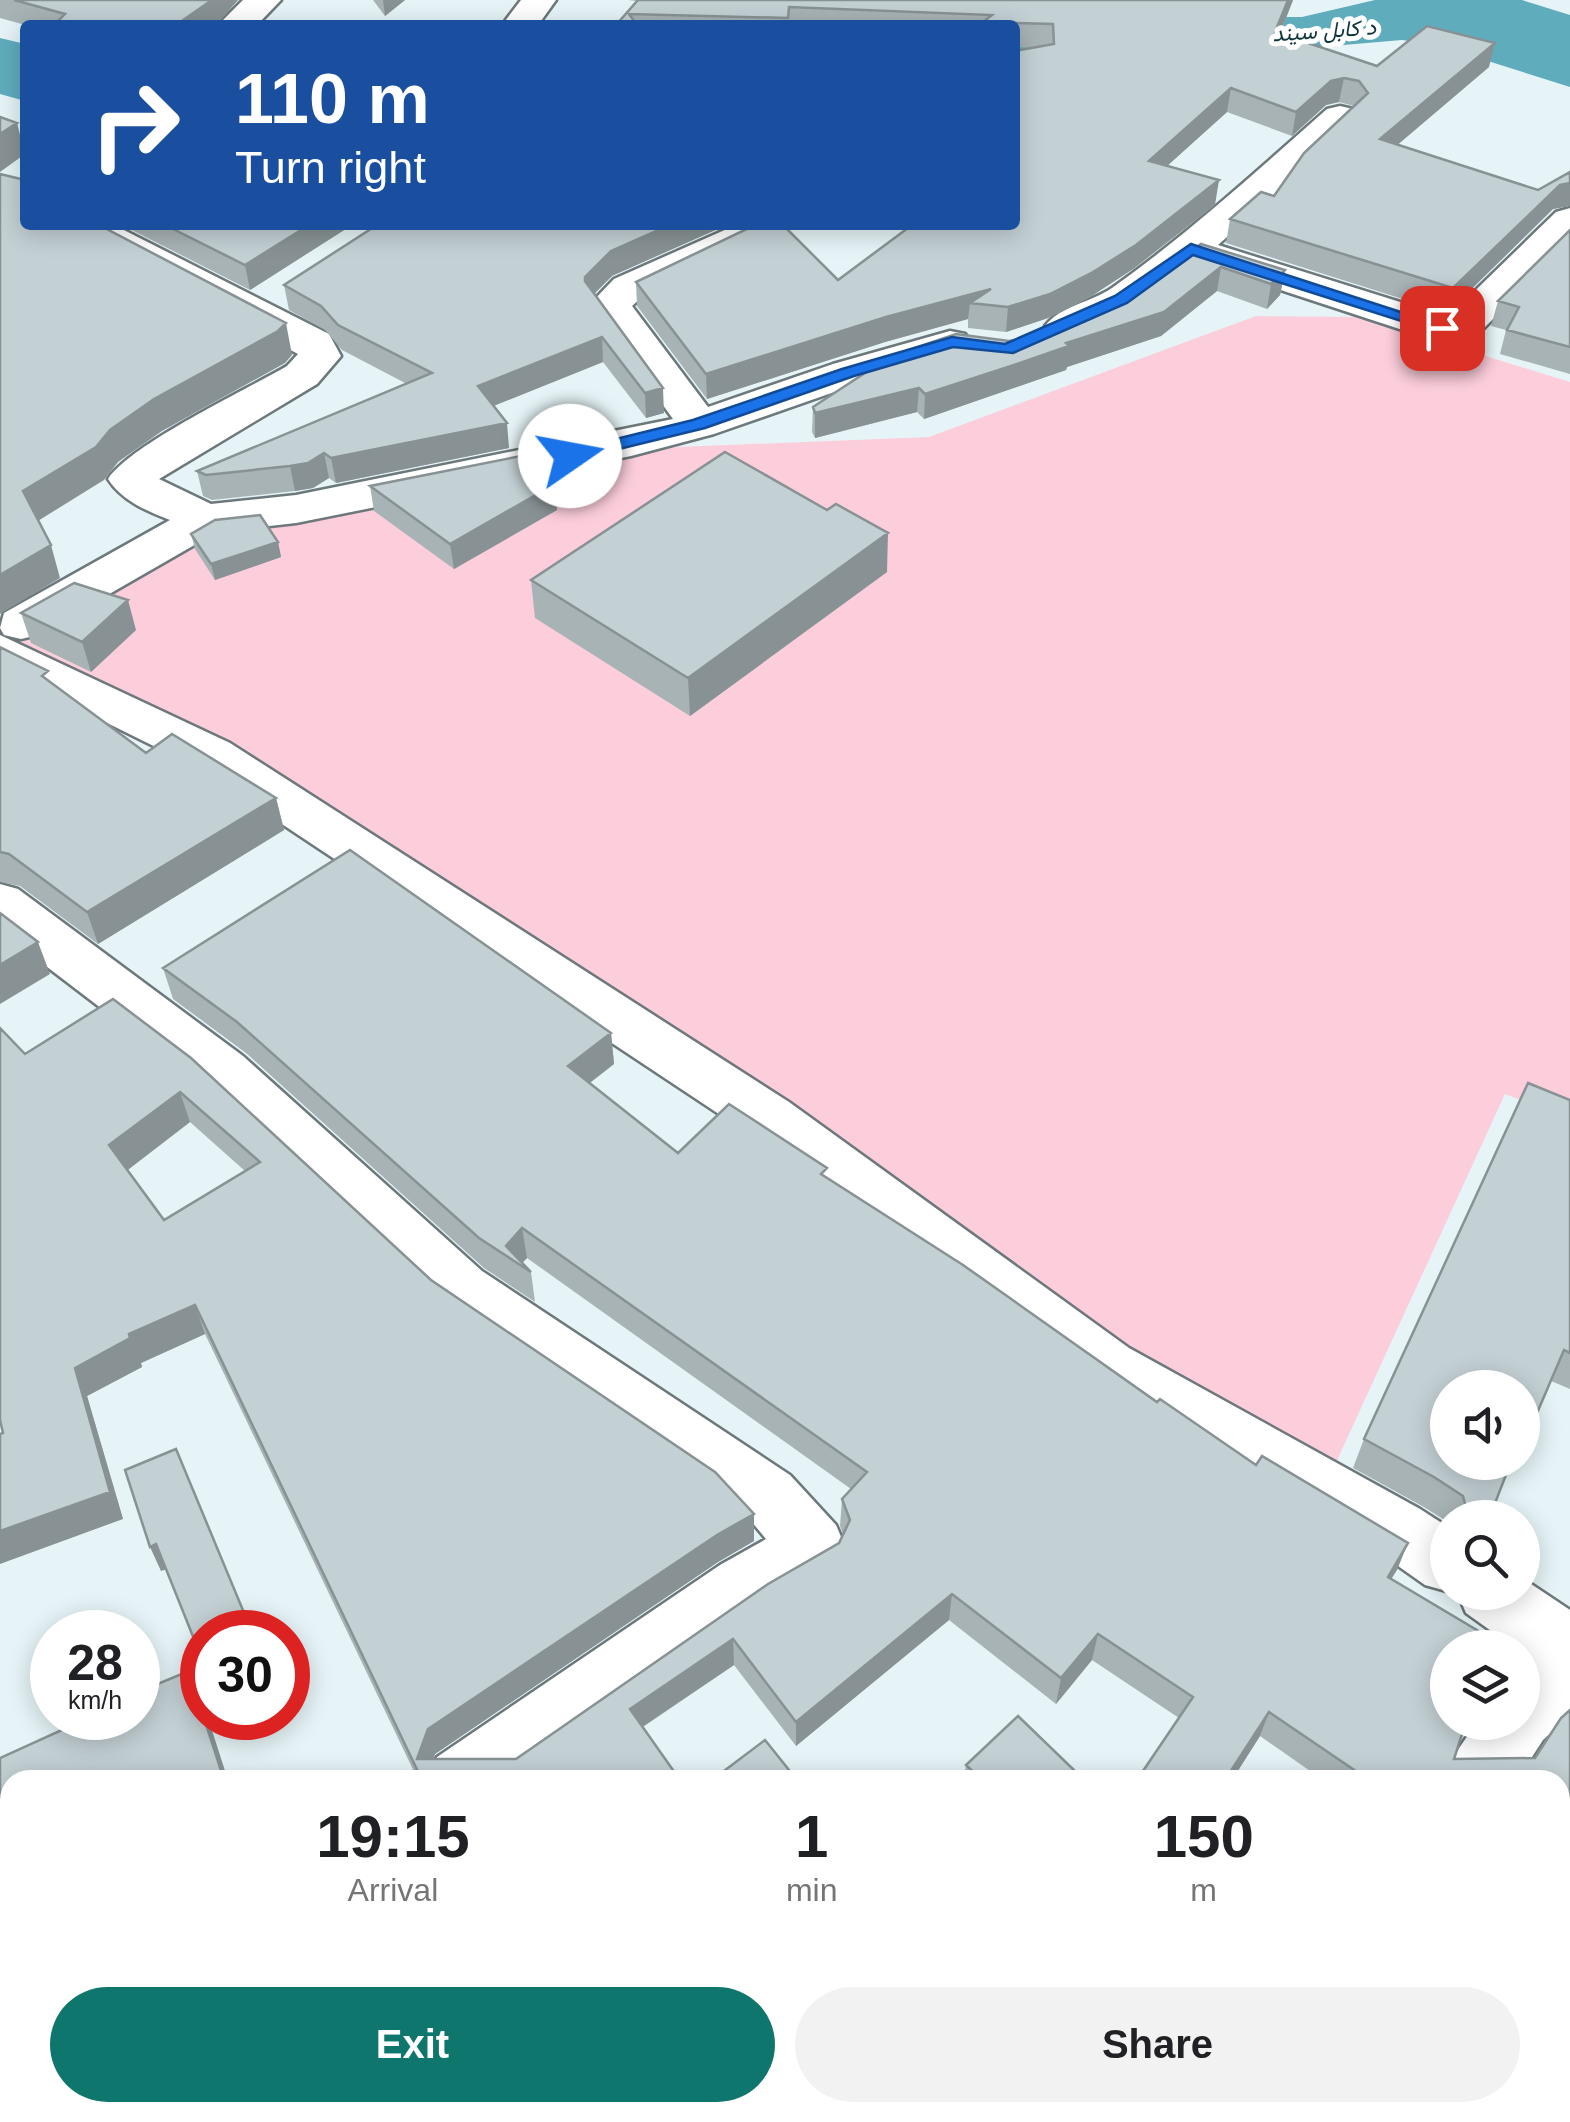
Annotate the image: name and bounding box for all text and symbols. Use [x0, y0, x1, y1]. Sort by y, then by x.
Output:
water label: د کابل سيند [1271, 14, 1377, 48]
icon: right [70, 60, 200, 190]
text: 110 m [235, 60, 430, 138]
text: Turn right [235, 142, 426, 193]
pin [1400, 286, 1485, 371]
icon: arrive [1415, 301, 1470, 356]
position arrow [518, 404, 622, 508]
map controls [1430, 1370, 1540, 1740]
button: sound [1430, 1370, 1540, 1480]
button: search [1430, 1500, 1540, 1610]
speed limit sign: 30 [180, 1610, 310, 1740]
button: layers [1430, 1630, 1540, 1740]
text: 28 [67, 1635, 123, 1691]
text: km/h [68, 1686, 122, 1714]
text: 19:15 [316, 1803, 470, 1870]
text: 1 [795, 1803, 828, 1870]
text: 150 [1154, 1803, 1254, 1870]
text: Arrival [348, 1872, 438, 1908]
text: min [786, 1872, 837, 1908]
text: m [1190, 1872, 1217, 1908]
button: Exit [50, 1987, 775, 2102]
button: Share [795, 1987, 1520, 2102]

